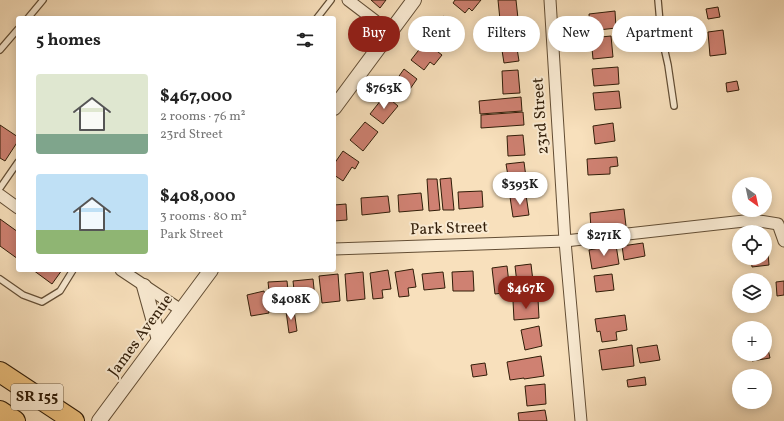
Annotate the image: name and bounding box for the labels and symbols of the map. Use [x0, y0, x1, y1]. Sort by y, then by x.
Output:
pin: $763K [356, 76, 412, 110]
street label: 23rd Street [527, 76, 555, 155]
pin: $393K [492, 172, 548, 206]
north arrow [732, 177, 772, 217]
street label: Park Street [410, 217, 489, 241]
pin: $271K [576, 223, 632, 257]
pin: $467K [498, 276, 554, 310]
pin: $408K [263, 287, 319, 321]
street label: James Avenue [103, 290, 179, 382]
road number: SR 155 [11, 384, 63, 410]

